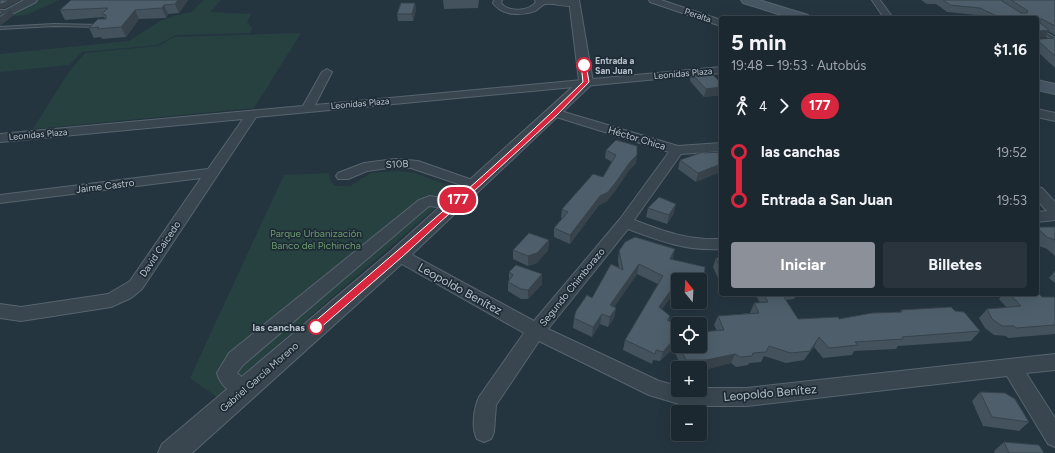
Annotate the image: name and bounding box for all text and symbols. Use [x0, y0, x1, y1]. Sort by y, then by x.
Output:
street label: Peralta [683, 5, 713, 25]
text: 5 min [731, 29, 786, 56]
text: $1.16 [994, 41, 1027, 59]
place label: Entrada a San Juan [595, 55, 635, 76]
marker: Entrada a San Juan [576, 57, 592, 73]
text: 19:48 – 19:53 · Autobús [731, 58, 866, 73]
street label: Leonidas Plaza [653, 65, 713, 81]
street label: Leonidas Plaza [330, 95, 390, 111]
icon: walk [731, 95, 753, 117]
icon: forward [773, 95, 795, 117]
text: 177 [809, 97, 831, 114]
text: 4 [759, 99, 767, 114]
street label: Héctor Chica [607, 123, 667, 153]
street label: Leonidas Plaza [8, 126, 68, 142]
text: las canchas [761, 143, 840, 161]
text: 19:52 [996, 145, 1027, 160]
street label: S10B [385, 157, 409, 171]
street label: Jaime Castro [75, 176, 135, 196]
line badge: 177 [435, 187, 481, 213]
text: 177 [447, 191, 469, 208]
text: Entrada a San Juan [761, 191, 893, 209]
text: 19:53 [996, 193, 1027, 208]
street label: David Caicedo [136, 218, 184, 280]
park label: Parque Urbanización Banco del Pichincha [270, 227, 362, 252]
button: Iniciar [731, 242, 875, 288]
button: Billetes [883, 242, 1027, 288]
street label: Segundo Chimborazo [536, 245, 608, 329]
street label: Leopoldo Benítez [416, 260, 504, 318]
north arrow [671, 273, 707, 309]
map controls [671, 273, 707, 441]
button: locate [671, 317, 707, 353]
marker: las canchas [308, 319, 324, 335]
place label: las canchas [253, 321, 305, 334]
street label: Gabriel García Moreno [217, 339, 301, 415]
button: + [671, 361, 707, 397]
street label: Leopoldo Benítez [723, 382, 817, 404]
button: − [671, 405, 707, 441]

